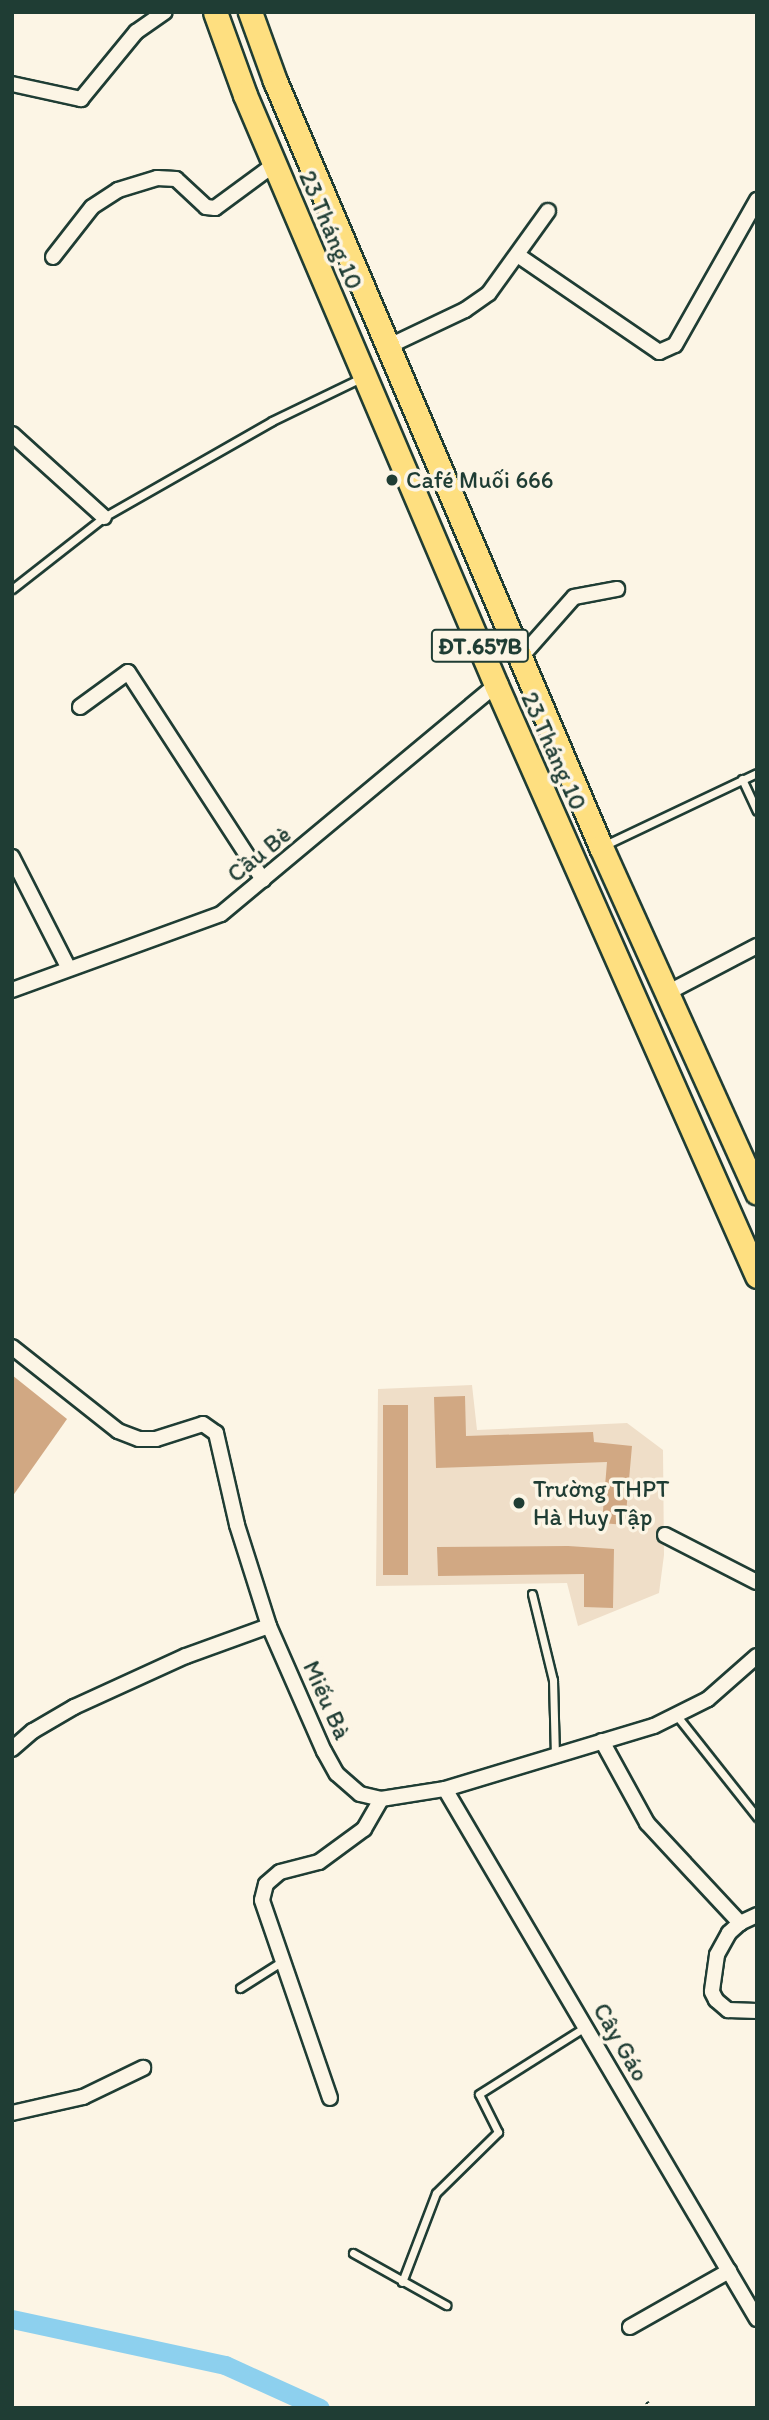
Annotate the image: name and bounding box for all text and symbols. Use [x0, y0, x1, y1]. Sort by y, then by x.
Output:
street label: 23 Tháng 10 [293, 166, 369, 294]
place label: Café Muối 666 [406, 466, 553, 494]
marker: Café Muối 666 [384, 472, 400, 488]
road number: ĐT.657B [429, 626, 531, 666]
street label: 23 Tháng 10 [515, 687, 593, 815]
street label: Cầu Bè [221, 820, 297, 888]
place label: Trường THPT Hà Huy Tập [533, 1475, 669, 1531]
marker: Trường THPT Hà Huy Tập [511, 1495, 527, 1511]
street label: Miếu Bà [297, 1656, 357, 1744]
street label: Cây Gáo [587, 1998, 655, 2086]

